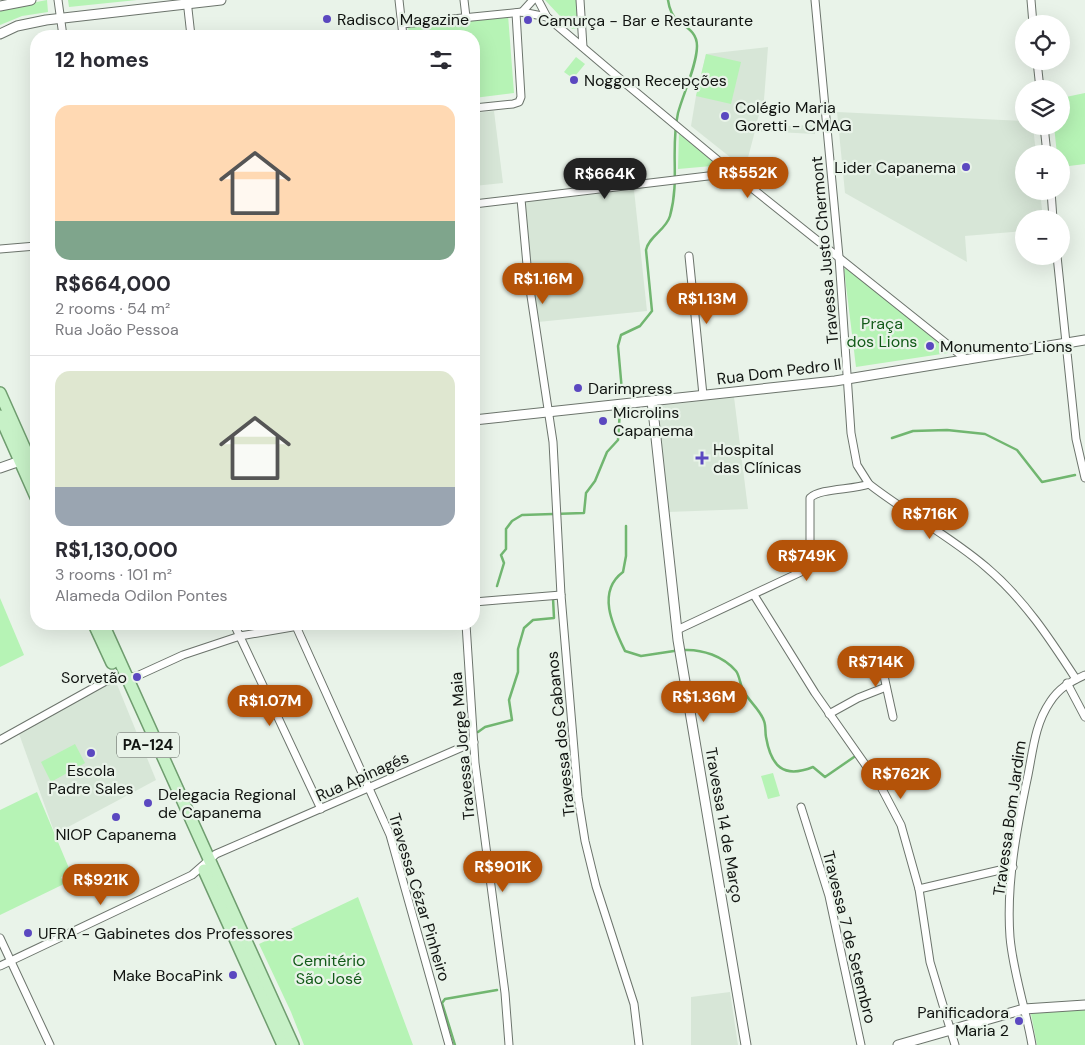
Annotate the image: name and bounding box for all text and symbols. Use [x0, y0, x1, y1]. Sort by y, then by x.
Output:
place label: Radisco Magazine [337, 9, 469, 30]
place label: Camurça - Bar e Restaurante [538, 10, 753, 31]
marker: Radisco Magazine [321, 13, 333, 25]
marker: Camurça - Bar e Restaurante [522, 14, 534, 26]
map controls [1015, 15, 1070, 265]
button: locate [1015, 15, 1070, 70]
text: 12 homes [55, 46, 149, 74]
icon: filters [427, 46, 455, 74]
place label: Noggon Recepções [584, 70, 727, 91]
marker: Noggon Recepções [568, 74, 580, 86]
button: layers [1015, 80, 1070, 135]
place label: Colégio Maria Goretti - CMAG [735, 97, 852, 136]
marker: Colégio Maria Goretti - CMAG [719, 110, 731, 122]
icon: home [210, 138, 300, 228]
button: + [1015, 145, 1070, 200]
street label: Travessa Justo Chermont [806, 155, 843, 345]
pin: R$552K [707, 156, 789, 199]
place label: Lider Capanema [834, 157, 956, 178]
pin: R$664K [564, 158, 646, 200]
marker: Lider Capanema [960, 161, 972, 173]
text: R$552K [718, 162, 778, 183]
text: R$664K [575, 163, 635, 184]
button: − [1015, 210, 1070, 265]
pin: R$1.16M [497, 262, 589, 305]
text: R$1.16M [513, 268, 573, 289]
text: R$664,000 [55, 270, 171, 298]
pin: R$1.13M [661, 282, 753, 325]
text: R$1.13M [678, 288, 736, 309]
text: 2 rooms · 54 m² [55, 298, 170, 319]
park label: Praça dos Lions [847, 313, 917, 352]
text: Rua João Pessoa [55, 319, 179, 340]
place label: Monumento Lions [940, 336, 1073, 357]
marker: Monumento Lions [924, 340, 936, 352]
street label: Rua Dom Pedro II [716, 353, 843, 390]
place label: Darimpress [588, 378, 673, 399]
marker: Darimpress [572, 382, 584, 394]
place label: Microlins Capanema [613, 402, 693, 441]
icon: home [210, 403, 300, 493]
marker: Microlins Capanema [597, 415, 609, 427]
place label: Hospital das Clínicas [713, 439, 802, 478]
marker: Hospital das Clínicas [695, 451, 709, 465]
pin: R$716K [889, 498, 971, 540]
text: R$716K [902, 503, 958, 524]
text: R$1,130,000 [55, 536, 178, 564]
pin: R$749K [766, 540, 848, 582]
text: R$749K [778, 545, 836, 566]
text: 3 rooms · 101 m² [55, 564, 172, 585]
text: Alameda Odilon Pontes [55, 585, 228, 606]
pin: R$714K [835, 646, 917, 688]
street label: Travessa dos Cabanos [541, 650, 580, 818]
text: R$714K [848, 651, 904, 672]
place label: Sorvetão [61, 667, 127, 688]
marker: Sorvetão [131, 671, 143, 683]
street label: Travessa Jorge Maia [446, 671, 479, 821]
pin: R$1.36M [658, 680, 750, 723]
pin: R$1.07M [224, 684, 316, 727]
text: R$1.36M [672, 686, 736, 707]
text: R$1.07M [239, 690, 301, 711]
road number: PA-124 [117, 732, 179, 758]
street label: Travessa Bom Jardim [988, 739, 1031, 897]
street label: Travessa 14 de Março [701, 746, 749, 904]
marker: Escola Padre Sales [85, 747, 97, 759]
street label: Rua Apinagés [312, 747, 412, 806]
pin: R$762K [860, 758, 942, 800]
place label: Escola Padre Sales [48, 760, 134, 799]
text: R$762K [872, 763, 930, 784]
place label: Delegacia Regional de Capanema [158, 784, 296, 823]
marker: Delegacia Regional de Capanema [142, 797, 154, 809]
street label: Travessa Cézar Pinheiro [384, 810, 455, 984]
marker: NIOP Capanema [110, 811, 122, 823]
place label: NIOP Capanema [56, 824, 176, 845]
street label: Travessa 7 de Setembro [818, 849, 881, 1026]
pin: R$901K [462, 850, 544, 893]
text: R$901K [474, 856, 532, 877]
pin: R$921K [60, 864, 142, 906]
text: R$921K [73, 869, 129, 890]
place label: UFRA - Gabinetes dos Professores [38, 923, 293, 944]
marker: UFRA - Gabinetes dos Professores [22, 927, 34, 939]
park label: Cemitério São José [292, 950, 366, 989]
place label: Make BocaPink [113, 965, 223, 986]
marker: Make BocaPink [227, 969, 239, 981]
place label: Panificadora Maria 2 [917, 1002, 1009, 1041]
marker: Panificadora Maria 2 [1013, 1015, 1025, 1027]

